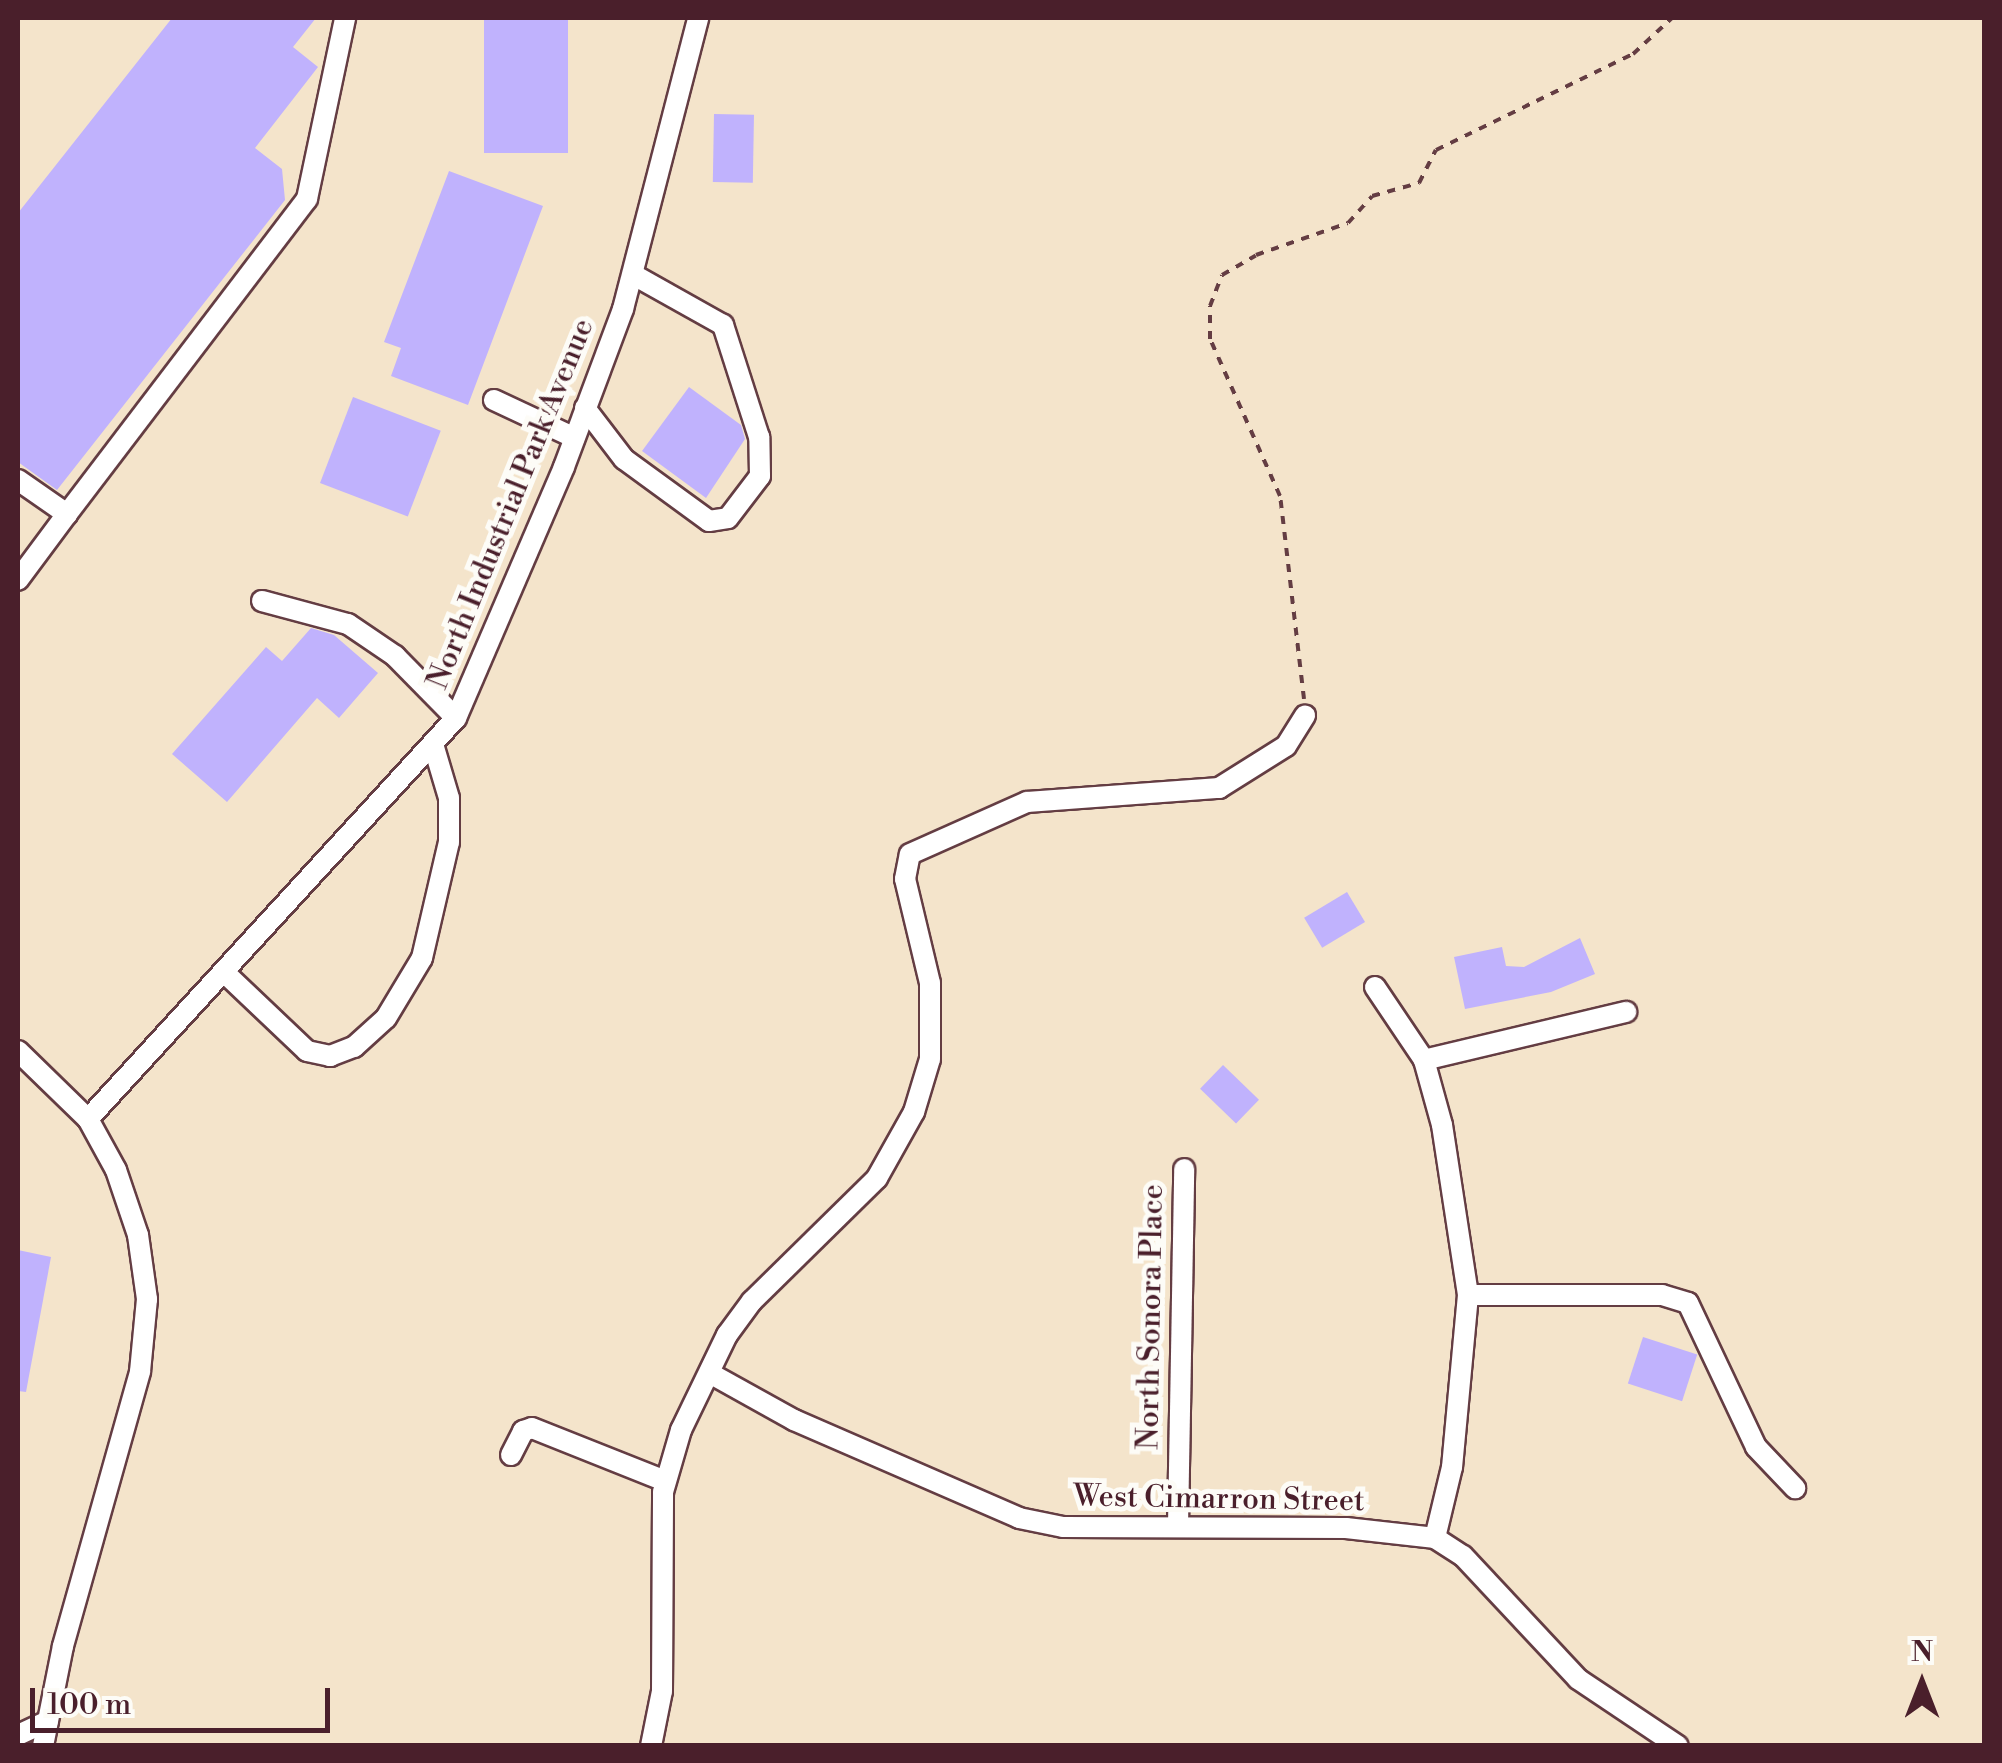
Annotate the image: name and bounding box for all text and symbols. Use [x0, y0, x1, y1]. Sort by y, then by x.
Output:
street label: North Industrial Park Avenue [420, 314, 602, 694]
street label: North Sonora Place [1131, 1184, 1171, 1450]
street label: West Cimarron Street [1073, 1478, 1365, 1520]
north arrow [1872, 1633, 1972, 1733]
text: N [1911, 1635, 1933, 1670]
scale bar [35, 1668, 335, 1730]
text: 100 m [47, 1686, 131, 1724]

